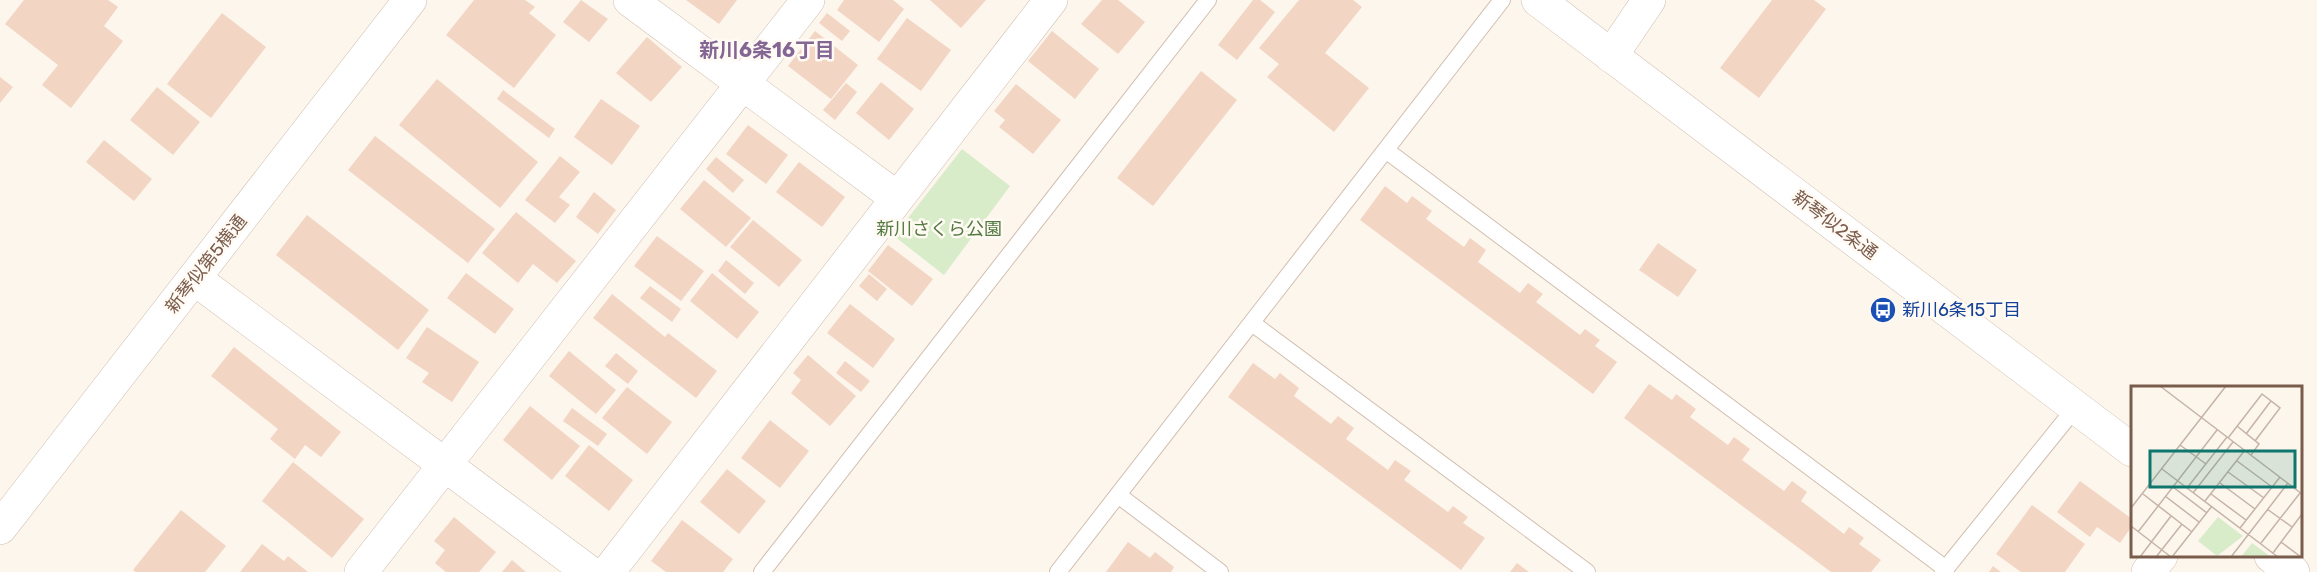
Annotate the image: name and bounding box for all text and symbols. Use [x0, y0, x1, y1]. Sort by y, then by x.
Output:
district label: 新川6条16丁目 [699, 38, 835, 62]
street label: 新琴似2条通 [1788, 186, 1882, 264]
street label: 新琴似第5横通 [161, 210, 251, 318]
park label: 新川さくら公園 [876, 218, 1002, 240]
bus stop icon: 新川6条15丁目 [1868, 295, 1898, 325]
place label: 新川6条15丁目 [1902, 299, 2021, 321]
inset map [2131, 386, 2302, 557]

